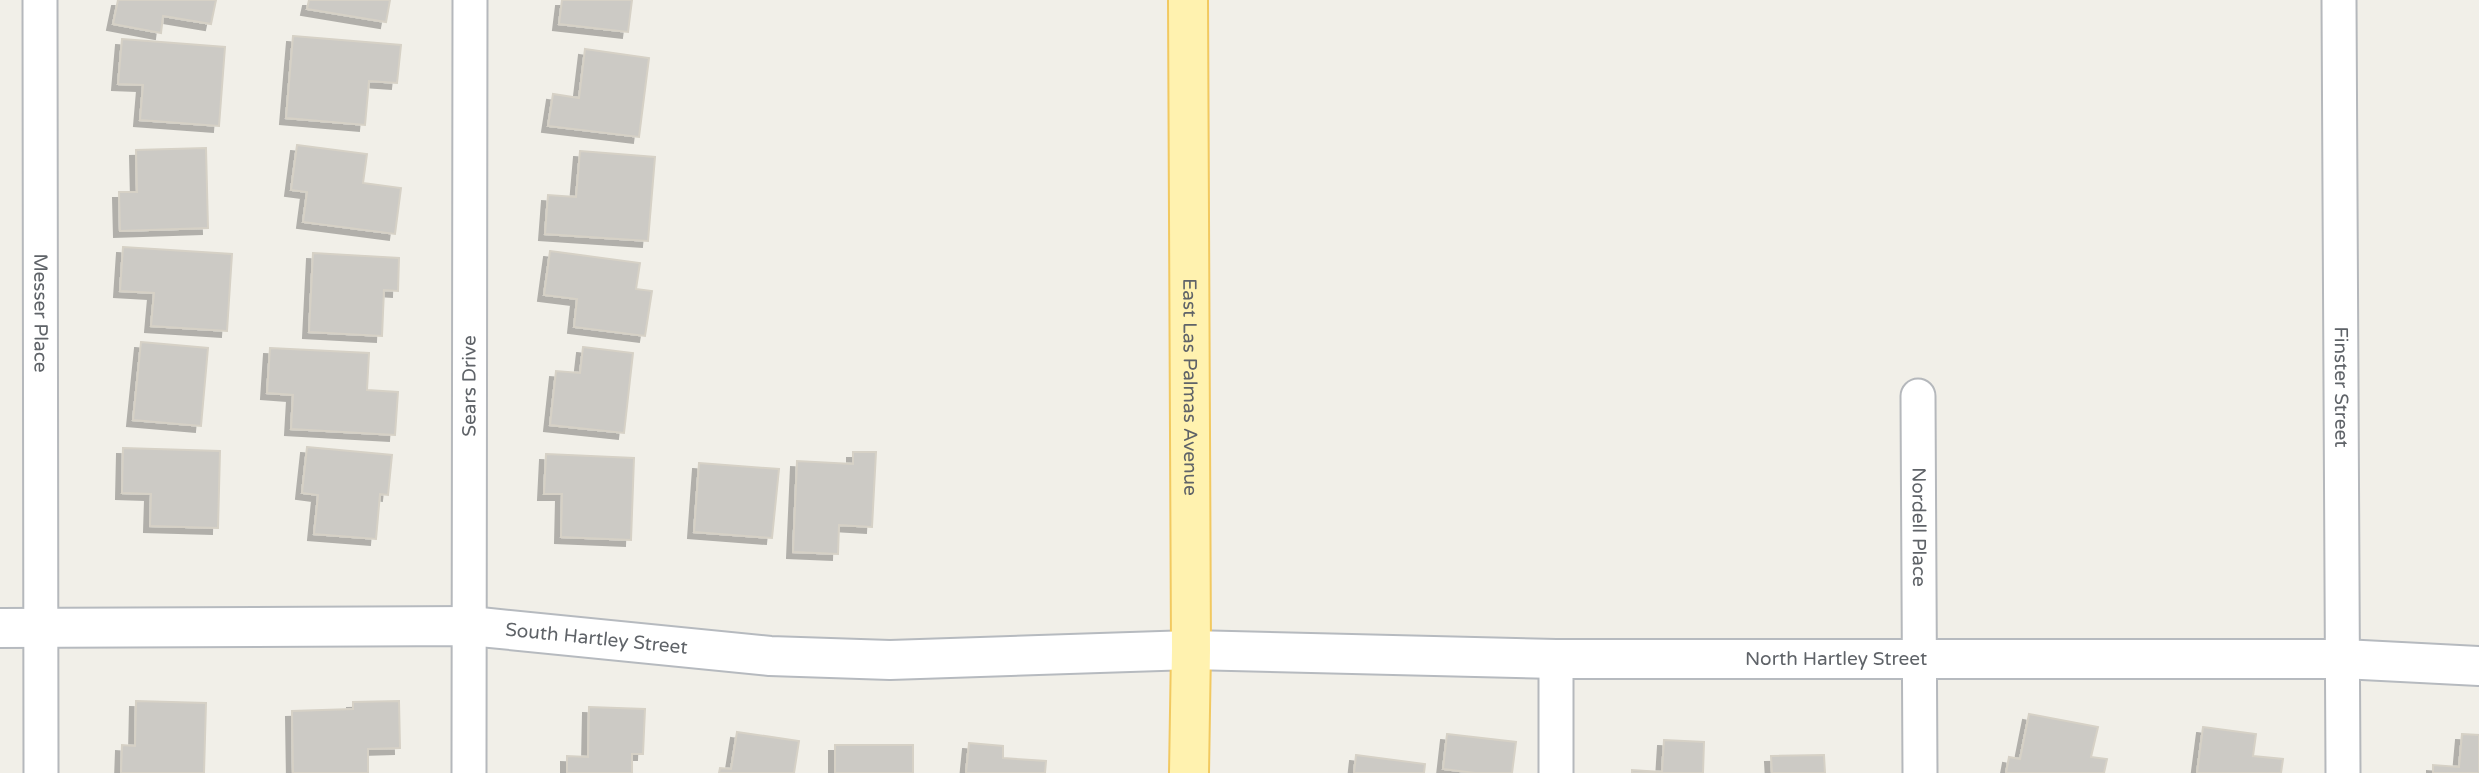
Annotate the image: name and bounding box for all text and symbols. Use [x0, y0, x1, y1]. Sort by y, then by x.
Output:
street label: Messer Place [29, 253, 51, 373]
street label: East Las Palmas Avenue [1178, 278, 1201, 496]
street label: Finster Street [2330, 326, 2352, 448]
street label: Sears Drive [458, 335, 481, 437]
street label: Nordell Place [1907, 467, 1930, 587]
street label: South Hartley Street [504, 619, 689, 659]
street label: North Hartley Street [1745, 648, 1927, 670]

